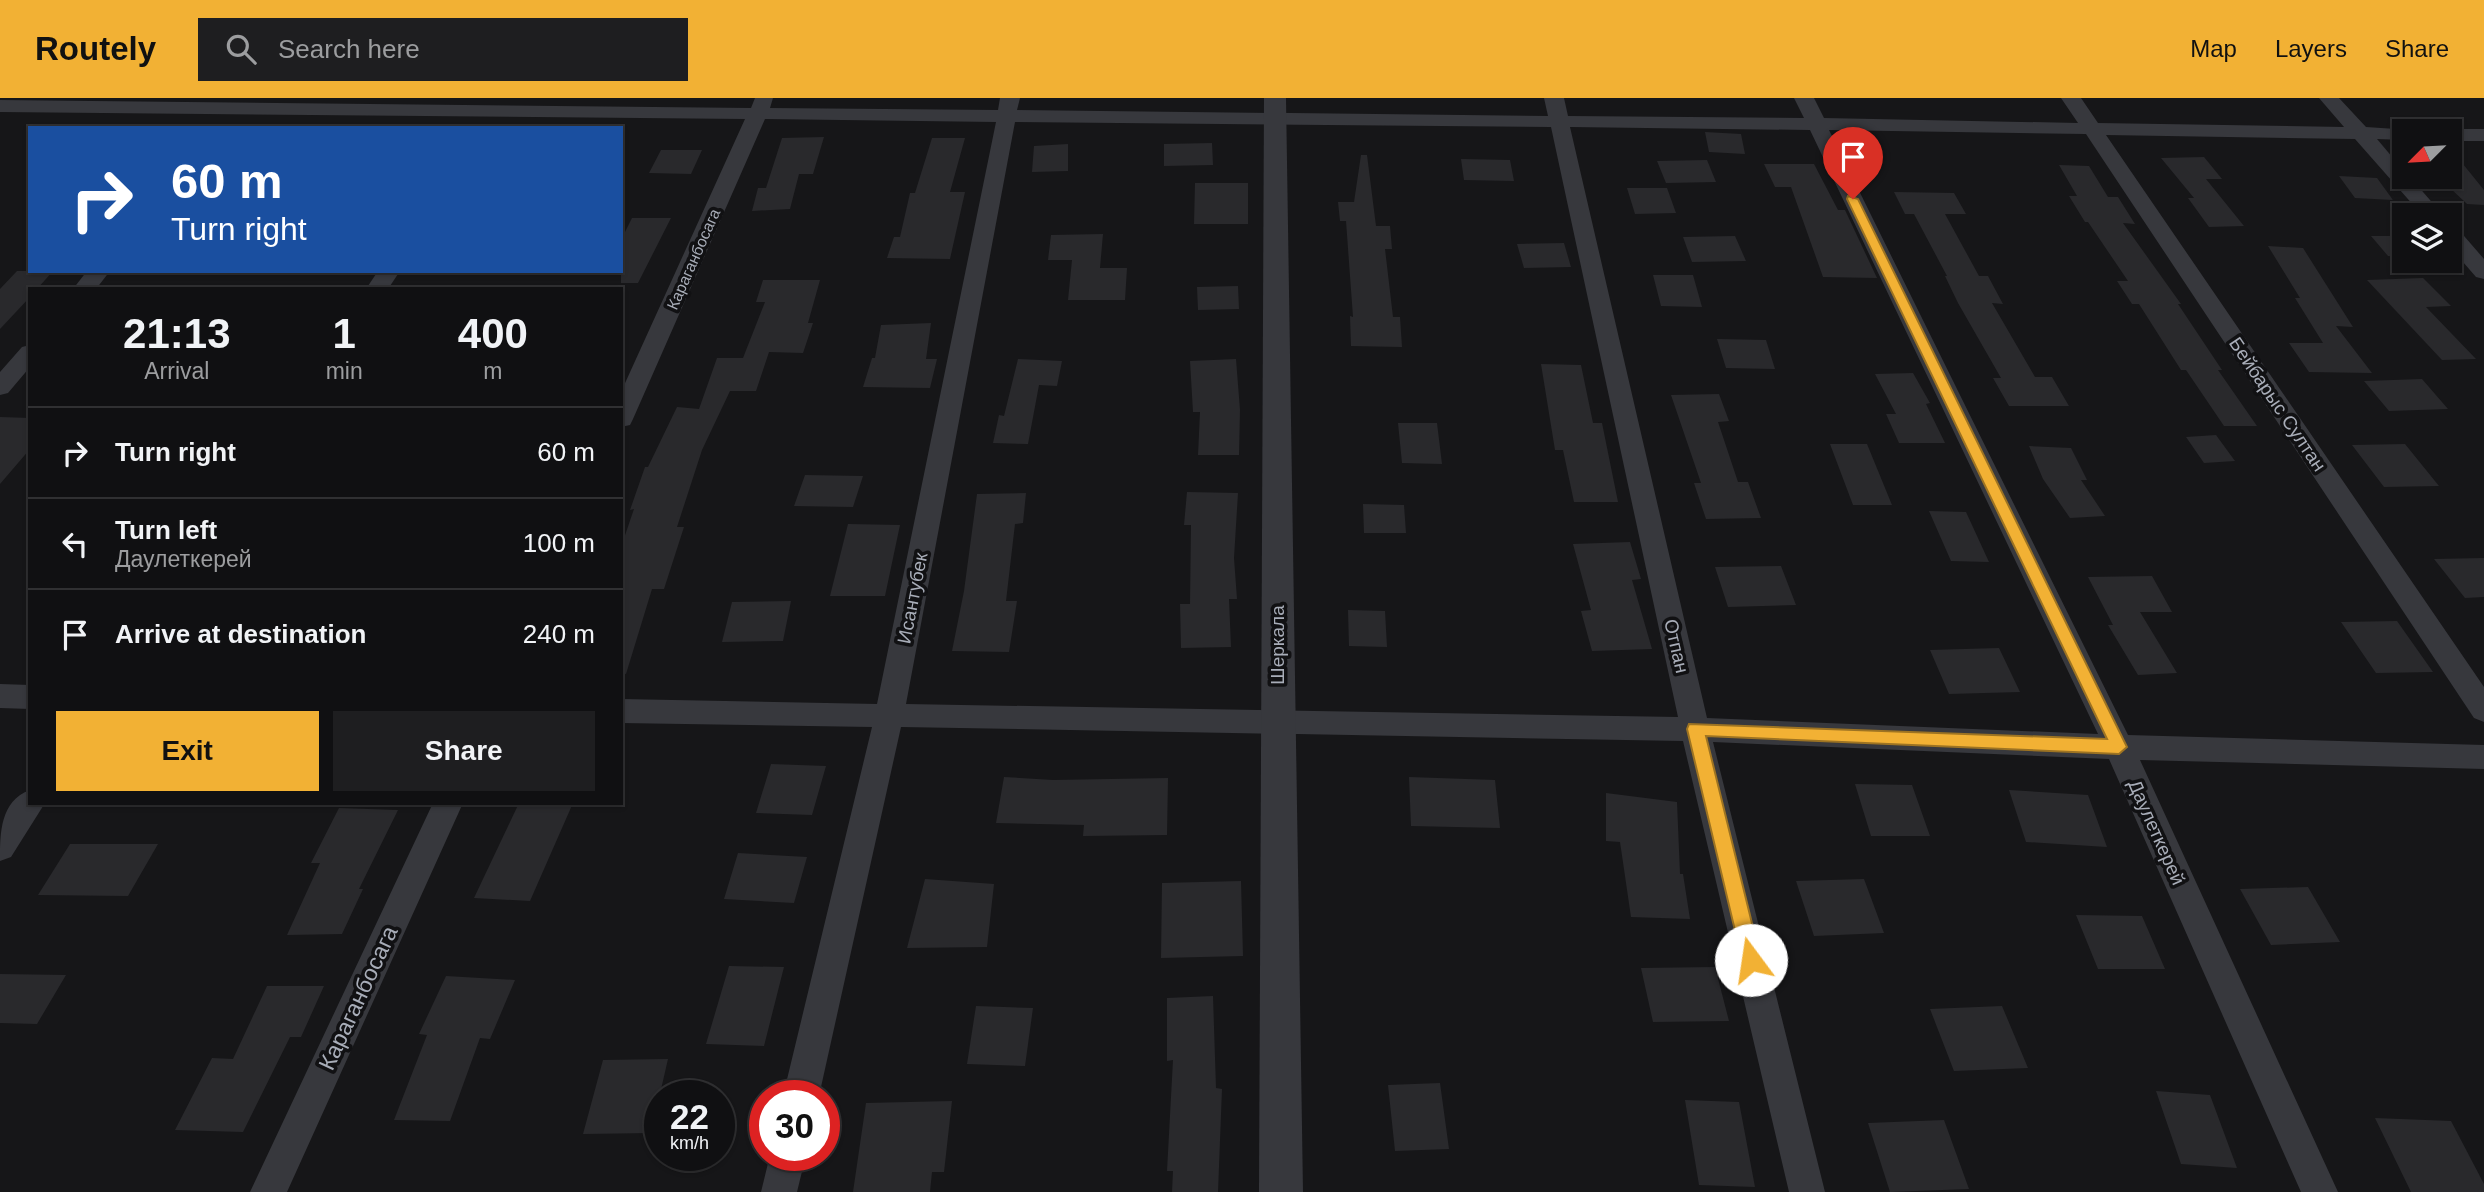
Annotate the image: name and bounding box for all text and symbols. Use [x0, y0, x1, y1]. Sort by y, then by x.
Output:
search box [198, 18, 688, 81]
text: Routely [35, 30, 156, 67]
icon: search [222, 30, 260, 68]
text: Search here [278, 34, 420, 64]
text: Map [2190, 35, 2237, 62]
text: Layers [2275, 35, 2347, 62]
text: Share [2385, 35, 2449, 62]
north arrow [2392, 119, 2462, 189]
map controls [2392, 119, 2462, 273]
pin [1823, 127, 1883, 199]
icon: arrive [1834, 138, 1872, 176]
icon: right [56, 154, 147, 245]
text: 60 m [171, 154, 283, 208]
button: layers [2392, 203, 2462, 273]
street label: Караганбосага [664, 206, 723, 312]
text: Turn right [171, 211, 307, 247]
text: 21:13 [123, 310, 231, 357]
text: 1 [332, 310, 356, 357]
text: 400 [458, 310, 528, 357]
street label: Бейбарыс Султан [2225, 333, 2330, 475]
text: Arrival [144, 358, 209, 384]
text: min [326, 358, 363, 384]
text: m [483, 358, 502, 384]
icon: right [56, 434, 94, 472]
text: Turn right [115, 437, 236, 467]
text: 60 m [537, 437, 595, 467]
text: Turn left [115, 515, 217, 545]
icon: left [56, 525, 94, 563]
text: 100 m [523, 528, 595, 558]
text: Даулеткерей [115, 546, 252, 572]
street label: Исантубек [893, 550, 932, 645]
street label: Шеркала [1267, 605, 1288, 685]
icon: arrive [56, 616, 94, 654]
street label: Отпан [1660, 617, 1693, 675]
text: Arrive at destination [115, 619, 366, 649]
text: 240 m [523, 619, 595, 649]
button: Exit [56, 711, 319, 791]
button: Share [333, 711, 595, 791]
street label: Даулеткерей [2124, 776, 2189, 888]
street label: Караганбосага [313, 922, 403, 1074]
position arrow [1714, 923, 1788, 997]
speed limit sign: 30 [749, 1080, 840, 1171]
text: 22 [670, 1097, 709, 1136]
text: km/h [670, 1133, 709, 1153]

